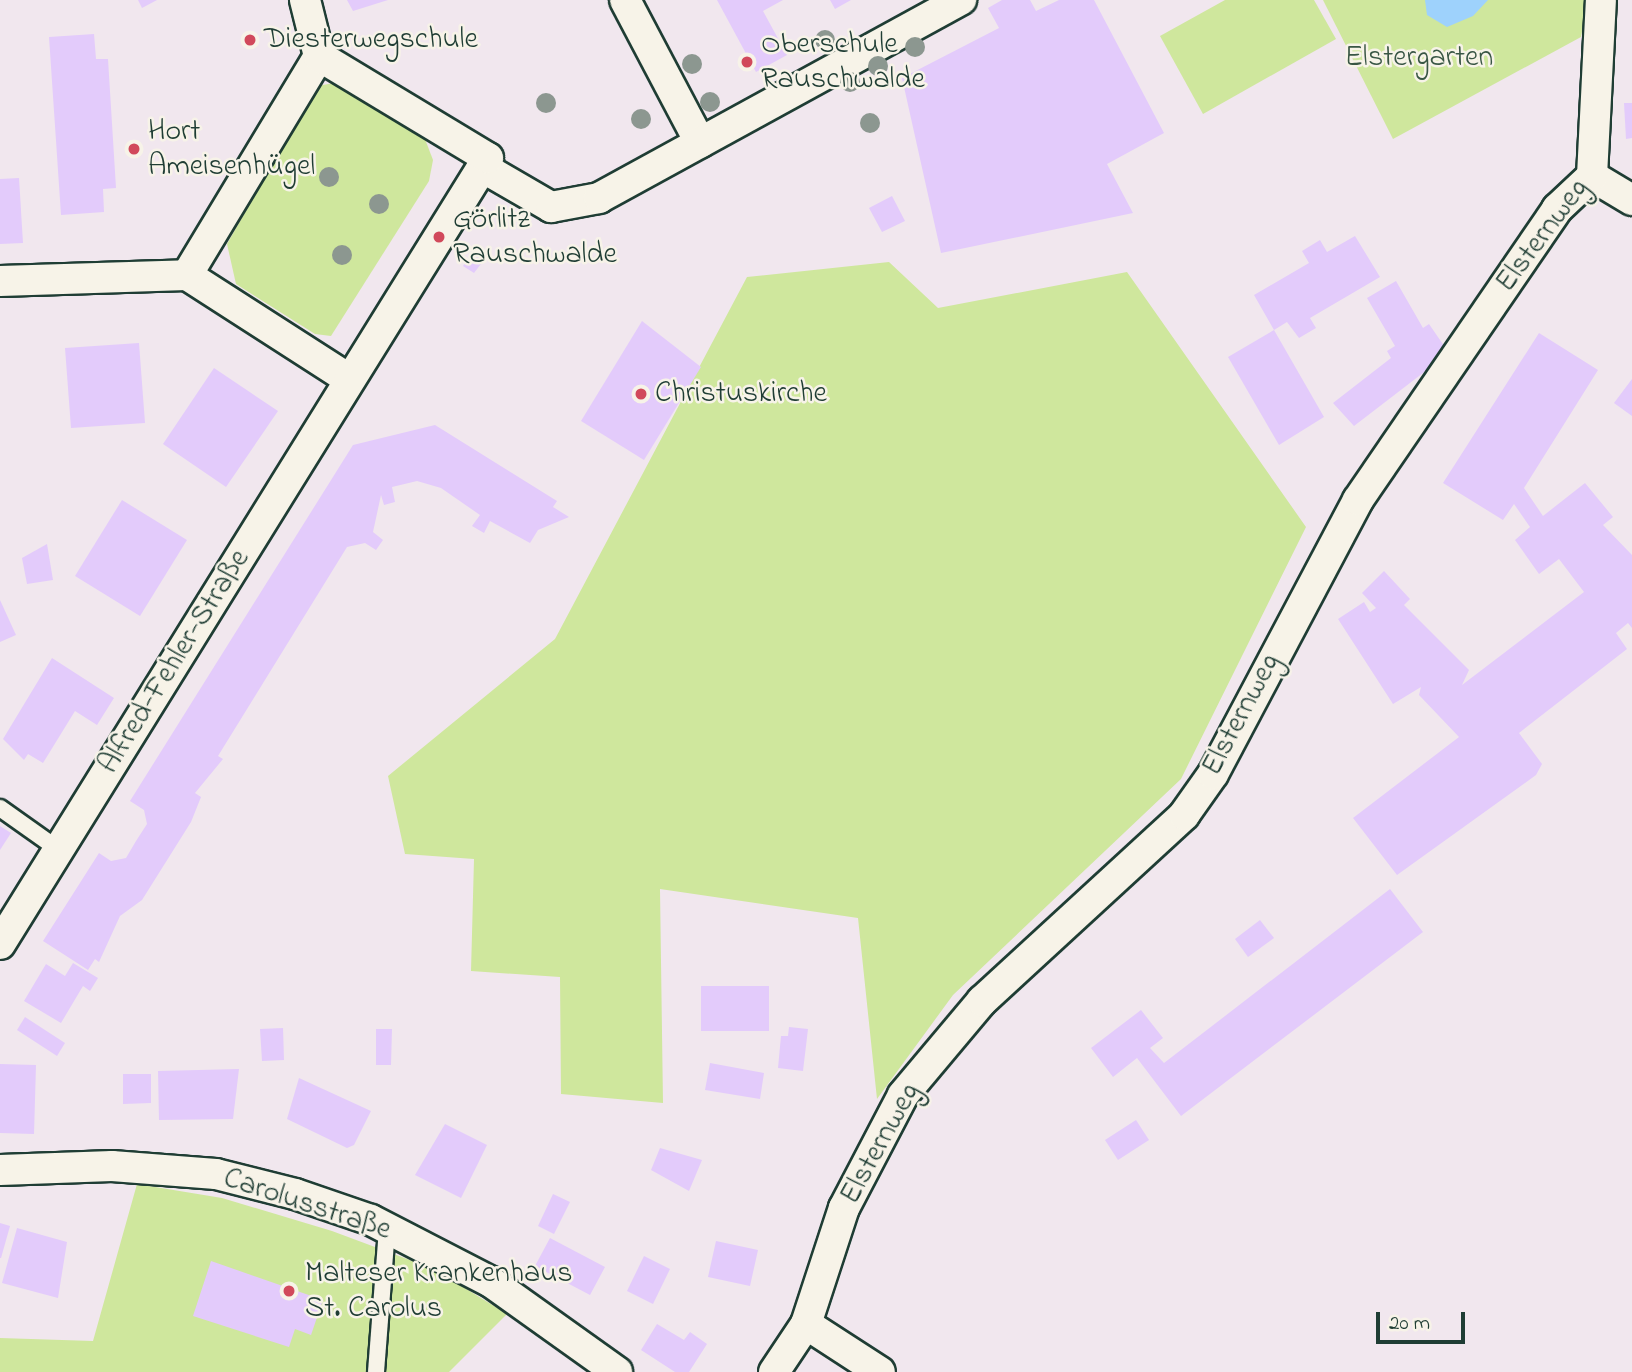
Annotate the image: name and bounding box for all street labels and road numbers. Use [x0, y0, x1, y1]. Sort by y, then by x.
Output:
street label: Elsternweg [1489, 172, 1597, 300]
street label: Alfred-Fehler-Straße [92, 543, 258, 781]
street label: Elsternweg [1195, 648, 1289, 782]
street label: Elsternweg [833, 1077, 929, 1211]
street label: Carolusstraße [219, 1161, 395, 1249]

